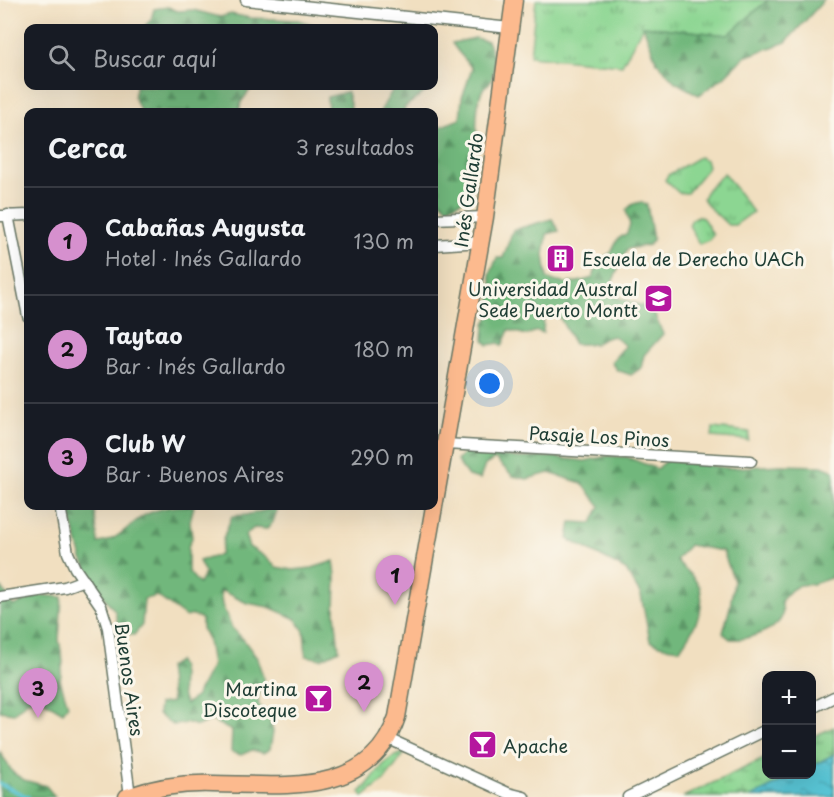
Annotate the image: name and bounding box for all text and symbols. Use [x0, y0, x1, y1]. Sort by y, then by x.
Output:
search box [24, 24, 438, 90]
icon: search [45, 41, 78, 74]
text: Buscar aquí [93, 41, 217, 74]
text: Cerca [48, 128, 127, 167]
street label: Inés Gallardo [447, 131, 489, 249]
text: 3 resultados [296, 132, 414, 162]
text: Cabañas Augusta [105, 210, 306, 243]
text: 1 [63, 226, 72, 256]
text: 130 m [354, 226, 414, 256]
building icon: Escuela de Derecho UACh [545, 242, 577, 274]
text: Hotel · Inés Gallardo [105, 243, 302, 273]
place label: Escuela de Derecho UACh [582, 245, 805, 272]
place label: Universidad Austral Sede Puerto Montt [468, 275, 638, 323]
school or university icon: Universidad Austral Sede Puerto Montt [643, 282, 675, 314]
text: Taytao [105, 318, 182, 351]
text: 2 [60, 334, 75, 364]
text: 180 m [354, 334, 414, 364]
text: Bar · Inés Gallardo [105, 351, 286, 381]
your location [475, 369, 504, 398]
street label: Pasaje Los Pinos [528, 419, 670, 453]
text: Club W [105, 426, 185, 459]
text: 3 [61, 442, 74, 472]
text: 290 m [350, 442, 414, 472]
text: Bar · Buenos Aires [105, 459, 284, 489]
pin: 1 [376, 556, 414, 605]
street label: Buenos Aires [109, 620, 151, 738]
pin: 2 [344, 662, 384, 712]
pin: 3 [18, 668, 57, 718]
map controls [762, 671, 816, 779]
button: + [762, 671, 816, 725]
place label: Martina Discoteque [203, 675, 298, 723]
bar icon: Martina Discoteque [302, 682, 334, 714]
button: − [762, 725, 816, 779]
bar icon: Apache [466, 729, 498, 761]
place label: Apache [503, 732, 568, 759]

